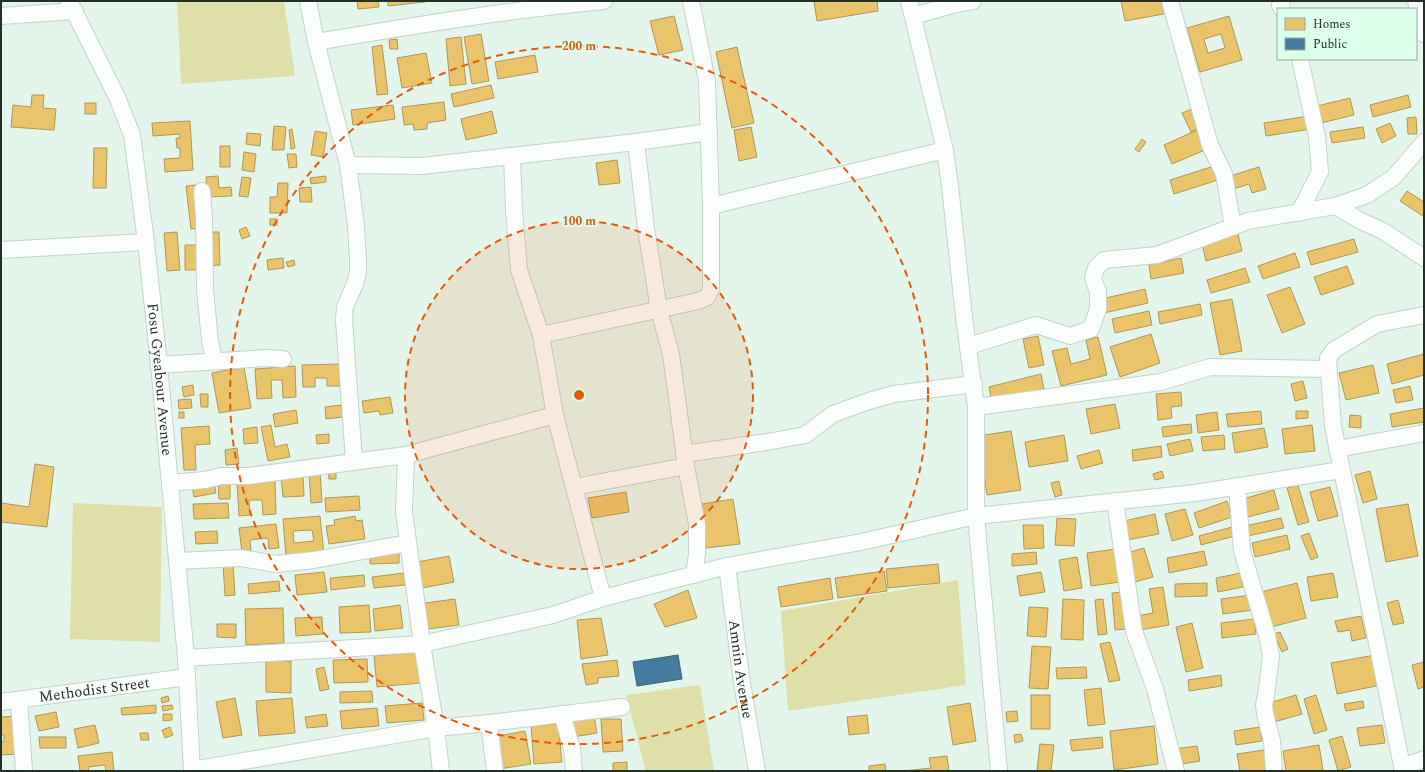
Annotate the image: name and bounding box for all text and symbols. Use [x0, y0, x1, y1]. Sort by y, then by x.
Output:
legend [1277, 8, 1417, 60]
text: Homes [1313, 15, 1351, 34]
text: Public [1313, 35, 1347, 54]
text: 200 m [562, 37, 596, 56]
text: 100 m [562, 212, 596, 231]
street label: Fosu Gyeabour Avenue [141, 302, 178, 457]
centre of rings [572, 388, 586, 402]
street label: Amnin Avenue [722, 618, 759, 720]
street label: Methodist Street [37, 671, 151, 709]

